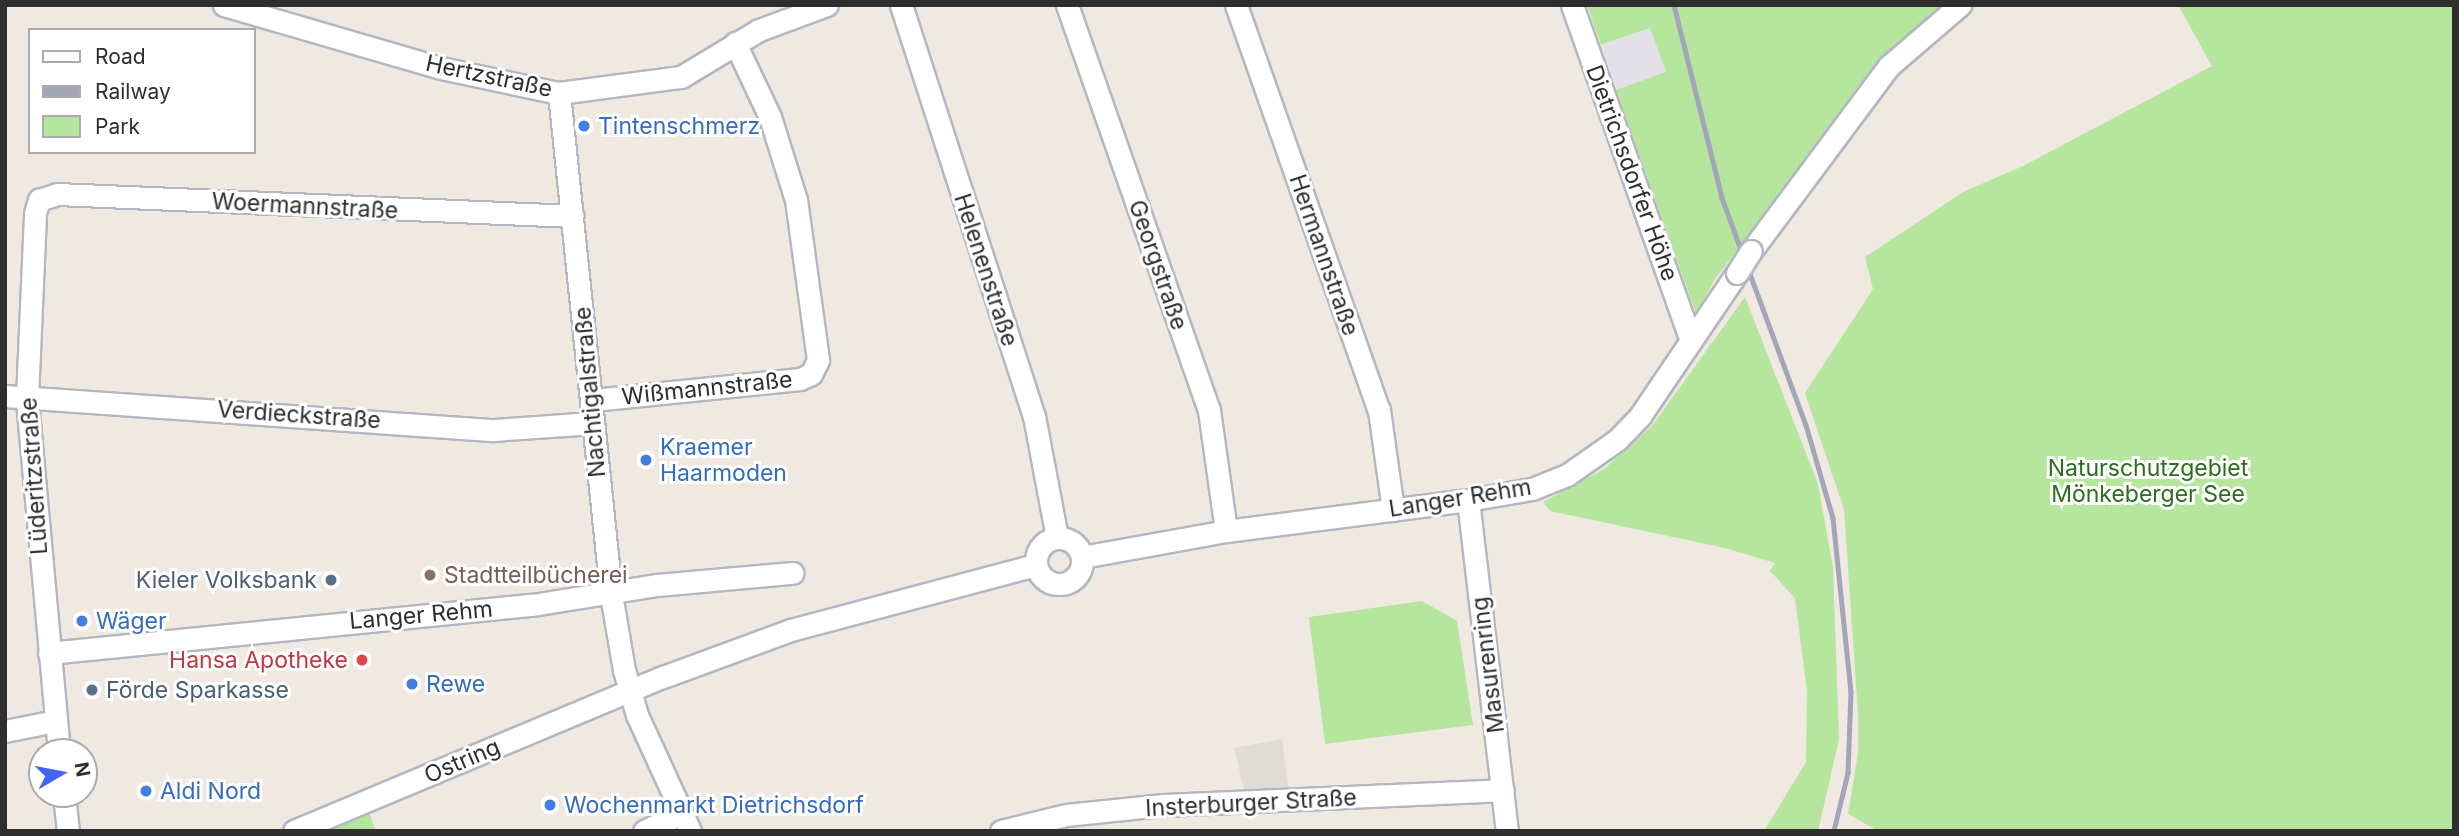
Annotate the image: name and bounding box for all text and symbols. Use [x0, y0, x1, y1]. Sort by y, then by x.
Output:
legend [28, 28, 256, 154]
text: Road [95, 44, 146, 69]
street label: Hertzstraße [423, 49, 555, 103]
street label: Dietrichsdorfer Höhe [1580, 61, 1684, 285]
text: Railway [95, 79, 171, 104]
place label: Tintenschmerz [598, 112, 760, 140]
text: Park [95, 114, 140, 139]
marker: Tintenschmerz [576, 118, 592, 134]
street label: Hermannstraße [1284, 171, 1364, 339]
street label: Woermannstraße [211, 187, 399, 225]
street label: Helenenstraße [948, 190, 1024, 350]
street label: Georgstraße [1123, 196, 1193, 334]
street label: Nachtigalstraße [569, 305, 611, 479]
street label: Wißmannstraße [620, 365, 794, 411]
street label: Lüderitzstraße [15, 396, 53, 556]
street label: Verdieckstraße [216, 396, 382, 434]
place label: Kraemer Haarmoden [660, 433, 787, 487]
marker: Kraemer Haarmoden [638, 452, 654, 468]
park label: Naturschutzgebiet Mönkeberger See [2048, 454, 2248, 508]
street label: Langer Rehm [1387, 473, 1533, 523]
place label: Stadtteilbücherei [444, 561, 628, 589]
place label: Kieler Volksbank [136, 566, 317, 594]
marker: Stadtteilbücherei [422, 567, 438, 583]
marker: Kieler Volksbank [323, 572, 339, 588]
street label: Langer Rehm [348, 595, 494, 635]
street label: Masurenring [1466, 595, 1510, 735]
place label: Wäger [96, 607, 167, 635]
marker: Wäger [74, 613, 90, 629]
place label: Hansa Apotheke [169, 646, 348, 674]
marker: Hansa Apotheke [354, 652, 370, 668]
place label: Rewe [426, 670, 485, 698]
place label: Förde Sparkasse [106, 676, 289, 704]
marker: Rewe [404, 676, 420, 692]
marker: Förde Sparkasse [84, 682, 100, 698]
street label: Ostring [420, 733, 504, 789]
north arrow [28, 738, 98, 808]
text: N [70, 760, 95, 779]
place label: Aldi Nord [160, 777, 261, 805]
marker: Aldi Nord [138, 783, 154, 799]
street label: Insterburger Straße [1145, 784, 1357, 822]
place label: Wochenmarkt Dietrichsdorf [564, 791, 864, 819]
marker: Wochenmarkt Dietrichsdorf [542, 797, 558, 813]

